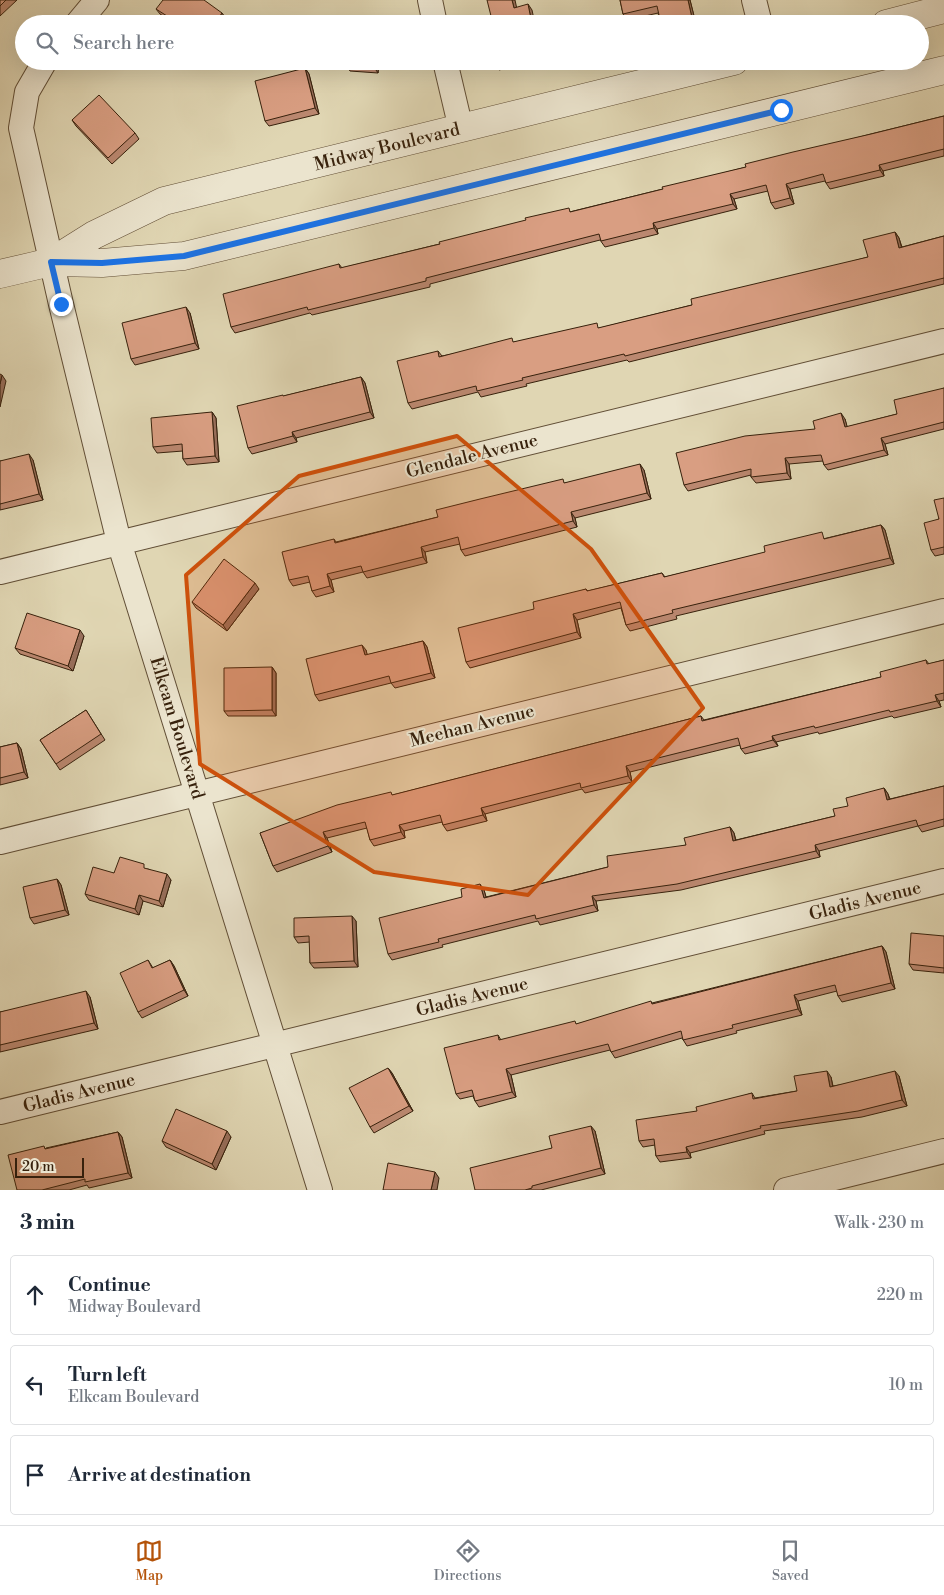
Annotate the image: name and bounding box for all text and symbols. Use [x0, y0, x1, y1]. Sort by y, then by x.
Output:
search box [15, 15, 929, 70]
icon: search [33, 29, 61, 57]
text: Search here [73, 31, 174, 55]
route start [770, 99, 793, 122]
street label: Midway Boulevard [312, 118, 463, 176]
route end [50, 293, 73, 316]
street label: Glendale Avenue [404, 428, 540, 484]
street label: Elkcam Boulevard [144, 654, 210, 803]
street label: Meehan Avenue [407, 699, 537, 753]
street label: Gladis Avenue [807, 876, 923, 926]
street label: Gladis Avenue [414, 972, 530, 1022]
street label: Gladis Avenue [21, 1068, 137, 1118]
scale bar [15, 1155, 84, 1178]
text: 20 m [22, 1158, 54, 1176]
text: 3 min [20, 1210, 75, 1236]
text: Walk · 230 m [834, 1213, 924, 1233]
text: Continue [68, 1273, 151, 1297]
icon: ahead [21, 1281, 49, 1309]
text: 220 m [877, 1285, 923, 1305]
text: Midway Boulevard [68, 1297, 201, 1317]
text: Turn left [68, 1363, 147, 1387]
icon: left [21, 1371, 49, 1399]
text: 10 m [889, 1375, 923, 1395]
text: Elkcam Boulevard [68, 1387, 199, 1407]
icon: arrive [21, 1461, 49, 1489]
text: Arrive at destination [68, 1463, 251, 1487]
tab: Map [135, 1537, 163, 1585]
tab: Directions [434, 1537, 501, 1585]
tab: Saved [772, 1537, 809, 1585]

